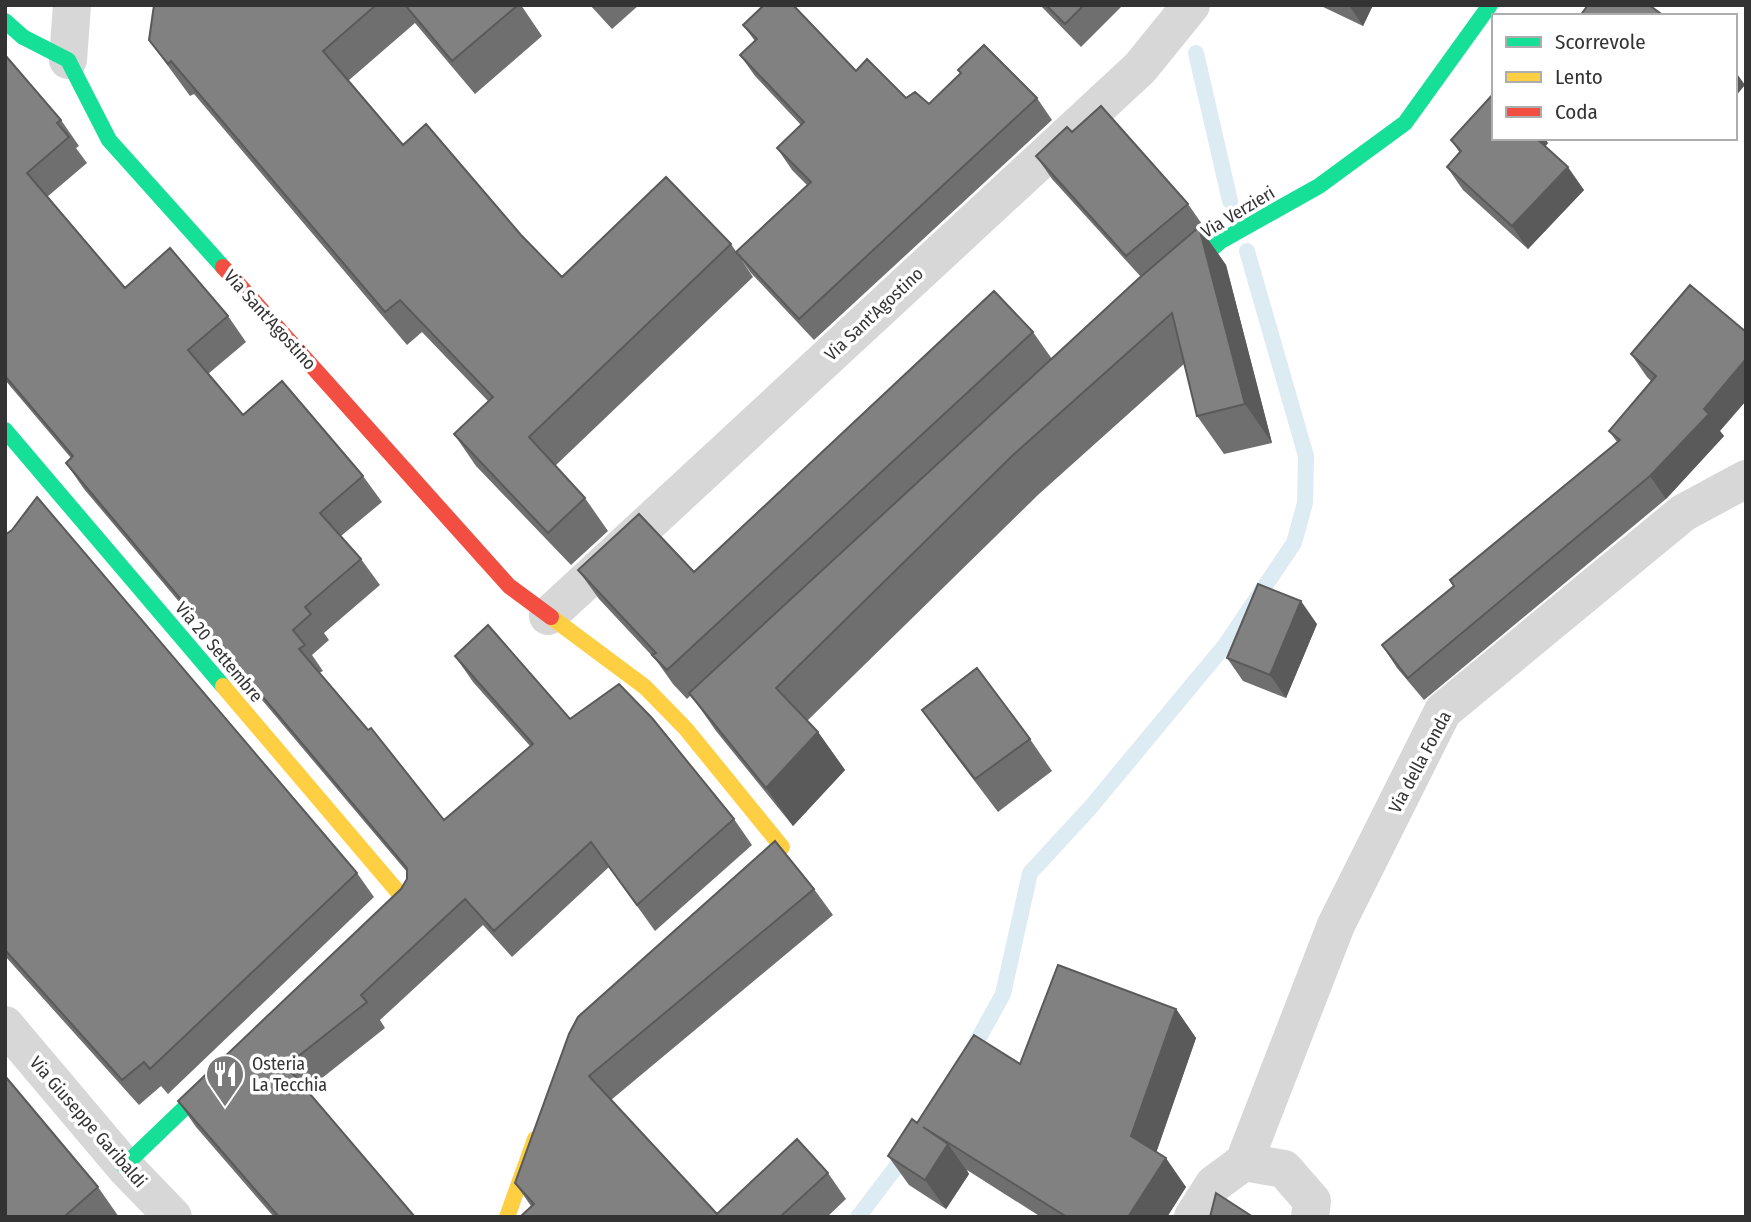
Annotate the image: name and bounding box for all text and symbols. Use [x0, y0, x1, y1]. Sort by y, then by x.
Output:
legend [1492, 14, 1737, 140]
text: Scorrevole [1555, 29, 1646, 55]
text: Lento [1555, 64, 1603, 90]
text: Coda [1555, 99, 1598, 125]
street label: Via Verzieri [1197, 182, 1279, 242]
street label: Via Sant'Agostino [820, 263, 928, 365]
street label: Via Sant'Agostino [219, 265, 321, 375]
street label: Via 20 Settembre [171, 597, 268, 707]
street label: Via della Fonda [1384, 707, 1456, 817]
street label: Via Giuseppe Garibaldi [25, 1052, 151, 1192]
restaurant icon: Osteria La Tecchia [204, 1053, 246, 1108]
place label: Osteria La Tecchia [252, 1053, 327, 1096]

